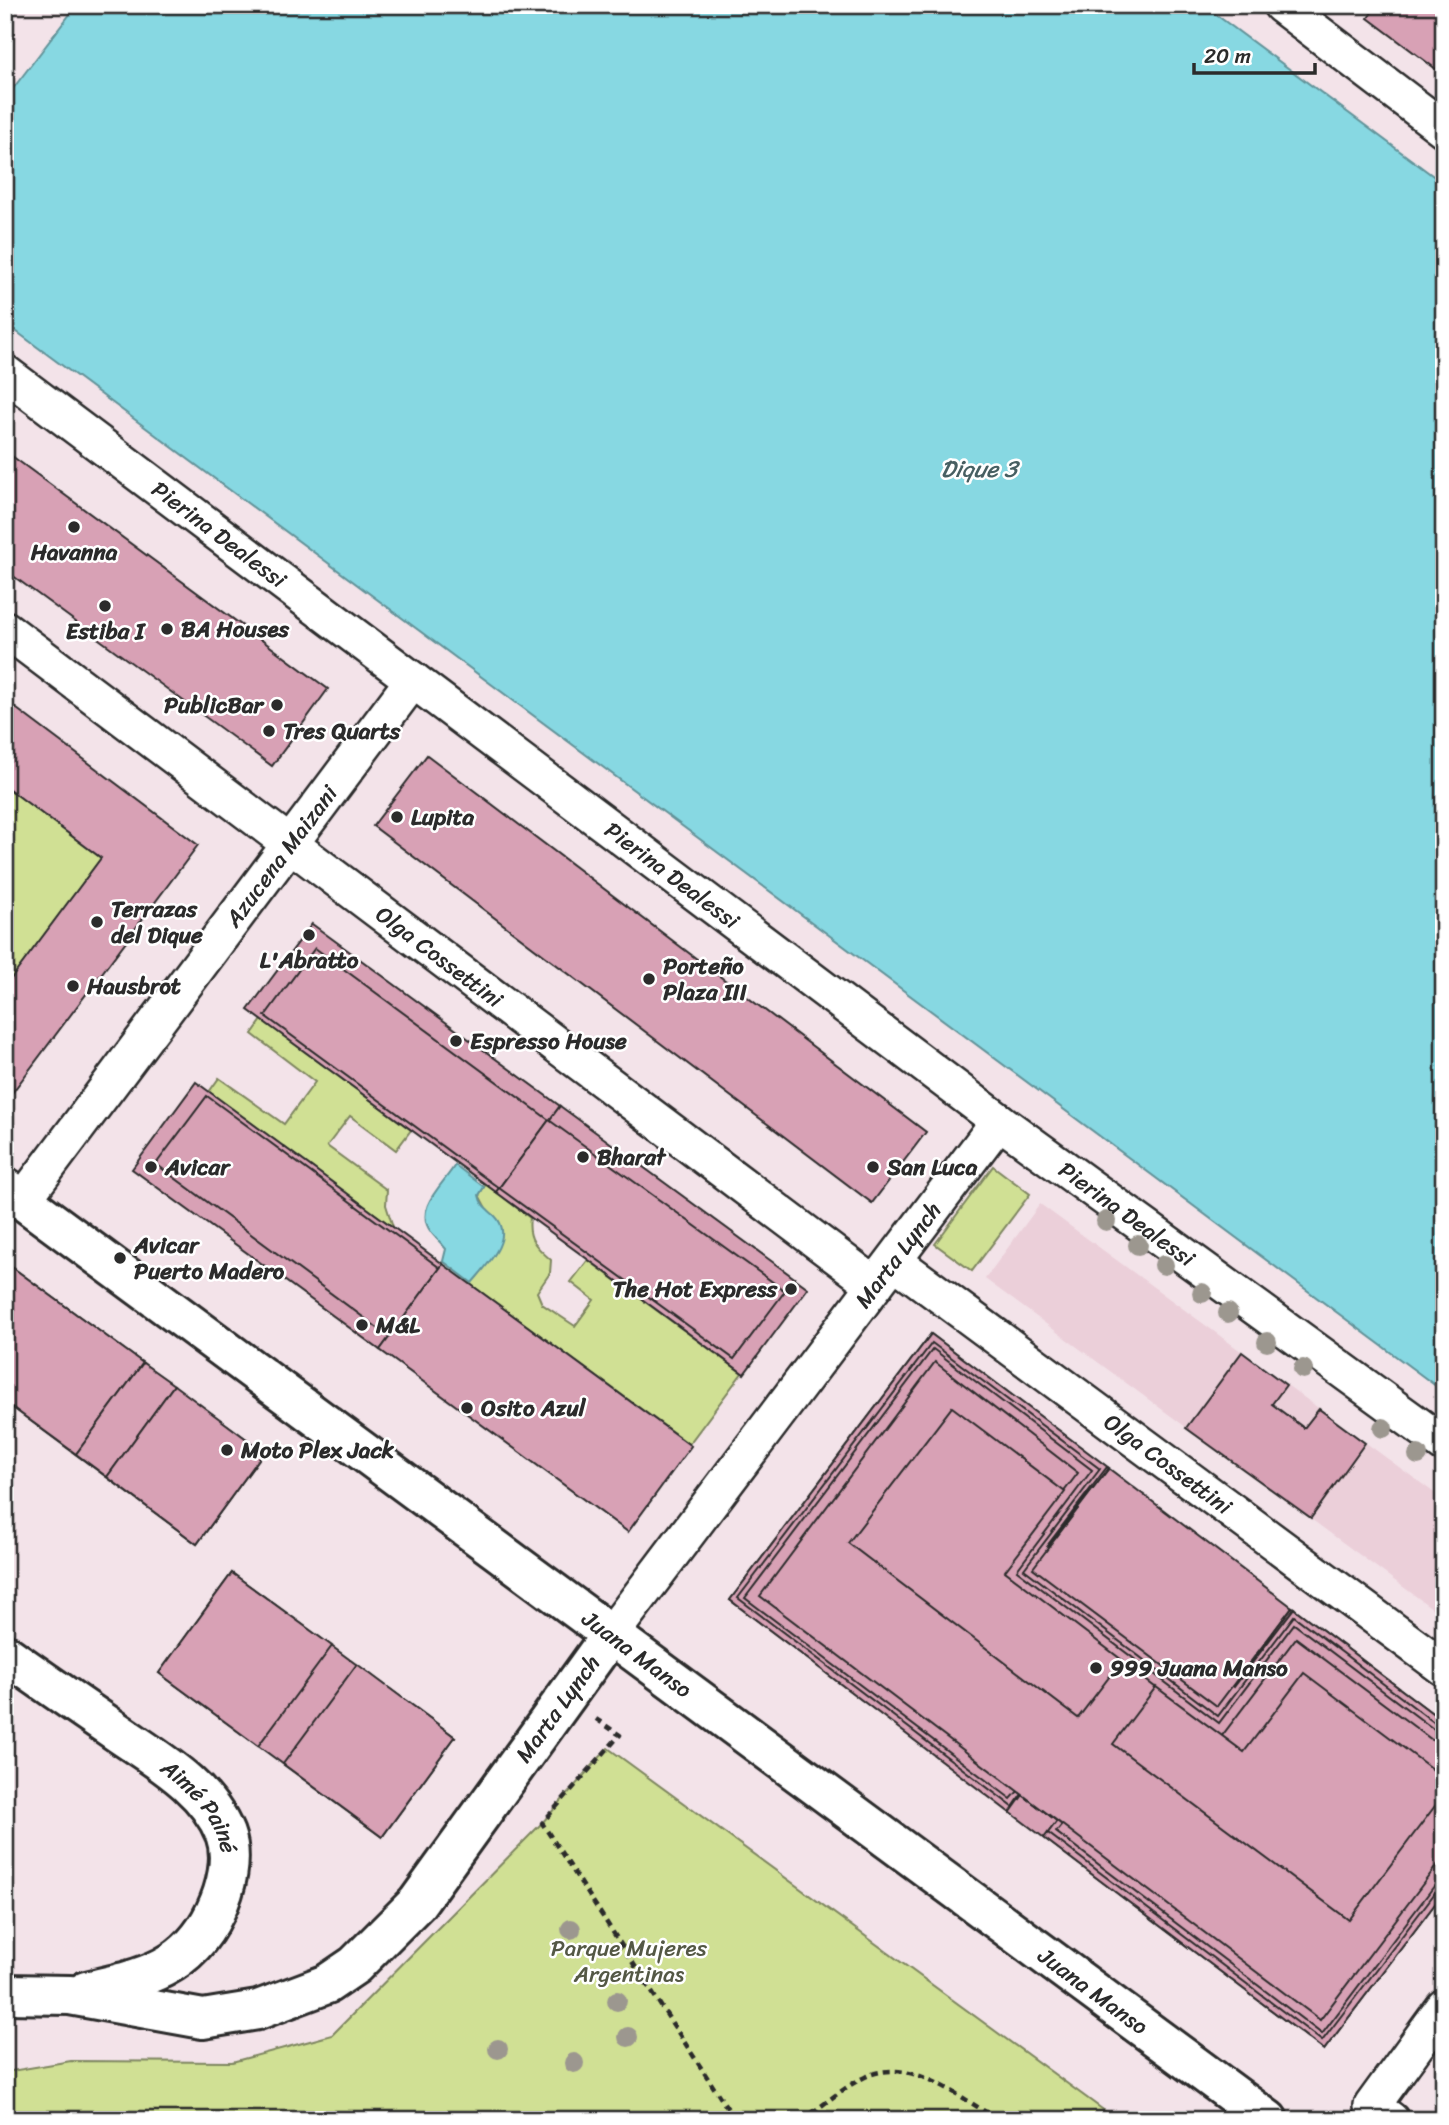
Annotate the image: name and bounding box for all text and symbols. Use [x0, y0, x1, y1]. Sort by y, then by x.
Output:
scale bar [1194, 32, 1314, 76]
text: 20 m [1204, 37, 1251, 75]
water label: Dique 3 [941, 448, 1021, 490]
street label: Pierina Dealessi [142, 470, 296, 600]
marker: Havanna [66, 519, 82, 535]
place label: Havanna [30, 532, 118, 573]
marker: Estiba I [97, 598, 113, 614]
place label: BA Houses [181, 609, 290, 650]
place label: Estiba I [66, 611, 146, 652]
marker: BA Houses [159, 621, 175, 637]
place label: PublicBar [164, 685, 266, 726]
marker: PublicBar [269, 697, 285, 713]
place label: Tres Quarts [283, 711, 401, 752]
marker: Tres Quarts [261, 723, 277, 739]
street label: Azucena Maizani [214, 776, 349, 937]
place label: Lupita [411, 797, 474, 838]
marker: Lupita [389, 809, 405, 825]
street label: Pierina Dealessi [595, 811, 749, 941]
place label: Terrazas del Dique [111, 889, 203, 956]
street label: Olga Cossettini [366, 895, 513, 1019]
marker: Terrazas del Dique [89, 914, 105, 930]
marker: L'Abratto [301, 927, 317, 943]
place label: L'Abratto [260, 940, 359, 981]
place label: Porteño Plaza III [663, 946, 748, 1013]
place label: Hausbrot [86, 966, 181, 1007]
marker: Porteño Plaza III [641, 971, 657, 987]
marker: Hausbrot [65, 978, 81, 994]
place label: Espresso House [470, 1021, 627, 1062]
marker: Espresso House [448, 1033, 464, 1049]
place label: Bharat [597, 1137, 667, 1178]
place label: Avicar [164, 1147, 231, 1188]
place label: San Luca [886, 1147, 978, 1188]
marker: Bharat [575, 1149, 591, 1165]
street label: Pierina Dealessi [1049, 1150, 1204, 1278]
marker: Avicar [143, 1159, 159, 1175]
marker: San Luca [865, 1159, 881, 1175]
street label: Marta Lynch [844, 1193, 952, 1318]
place label: Avicar Puerto Madero [133, 1225, 285, 1292]
marker: Avicar Puerto Madero [112, 1250, 128, 1266]
place label: The Hot Express [612, 1269, 778, 1310]
marker: The Hot Express [783, 1281, 799, 1297]
place label: M&L [375, 1305, 420, 1346]
marker: M&L [354, 1317, 370, 1333]
place label: Osito Azul [481, 1388, 587, 1429]
marker: Osito Azul [459, 1400, 475, 1416]
street label: Olga Cossettini [1095, 1403, 1242, 1526]
place label: Moto Plex Jack [240, 1430, 395, 1471]
marker: Moto Plex Jack [219, 1442, 235, 1458]
street label: Juana Manso [572, 1599, 701, 1710]
street label: Marta Lynch [504, 1646, 611, 1772]
place label: 999 Juana Manso [1110, 1648, 1288, 1689]
marker: 999 Juana Manso [1088, 1660, 1104, 1676]
street label: Aimé Painé [151, 1748, 249, 1856]
park label: Parque Mujeres Argentinas [551, 1928, 708, 1995]
street label: Juana Manso [1028, 1936, 1157, 2046]

